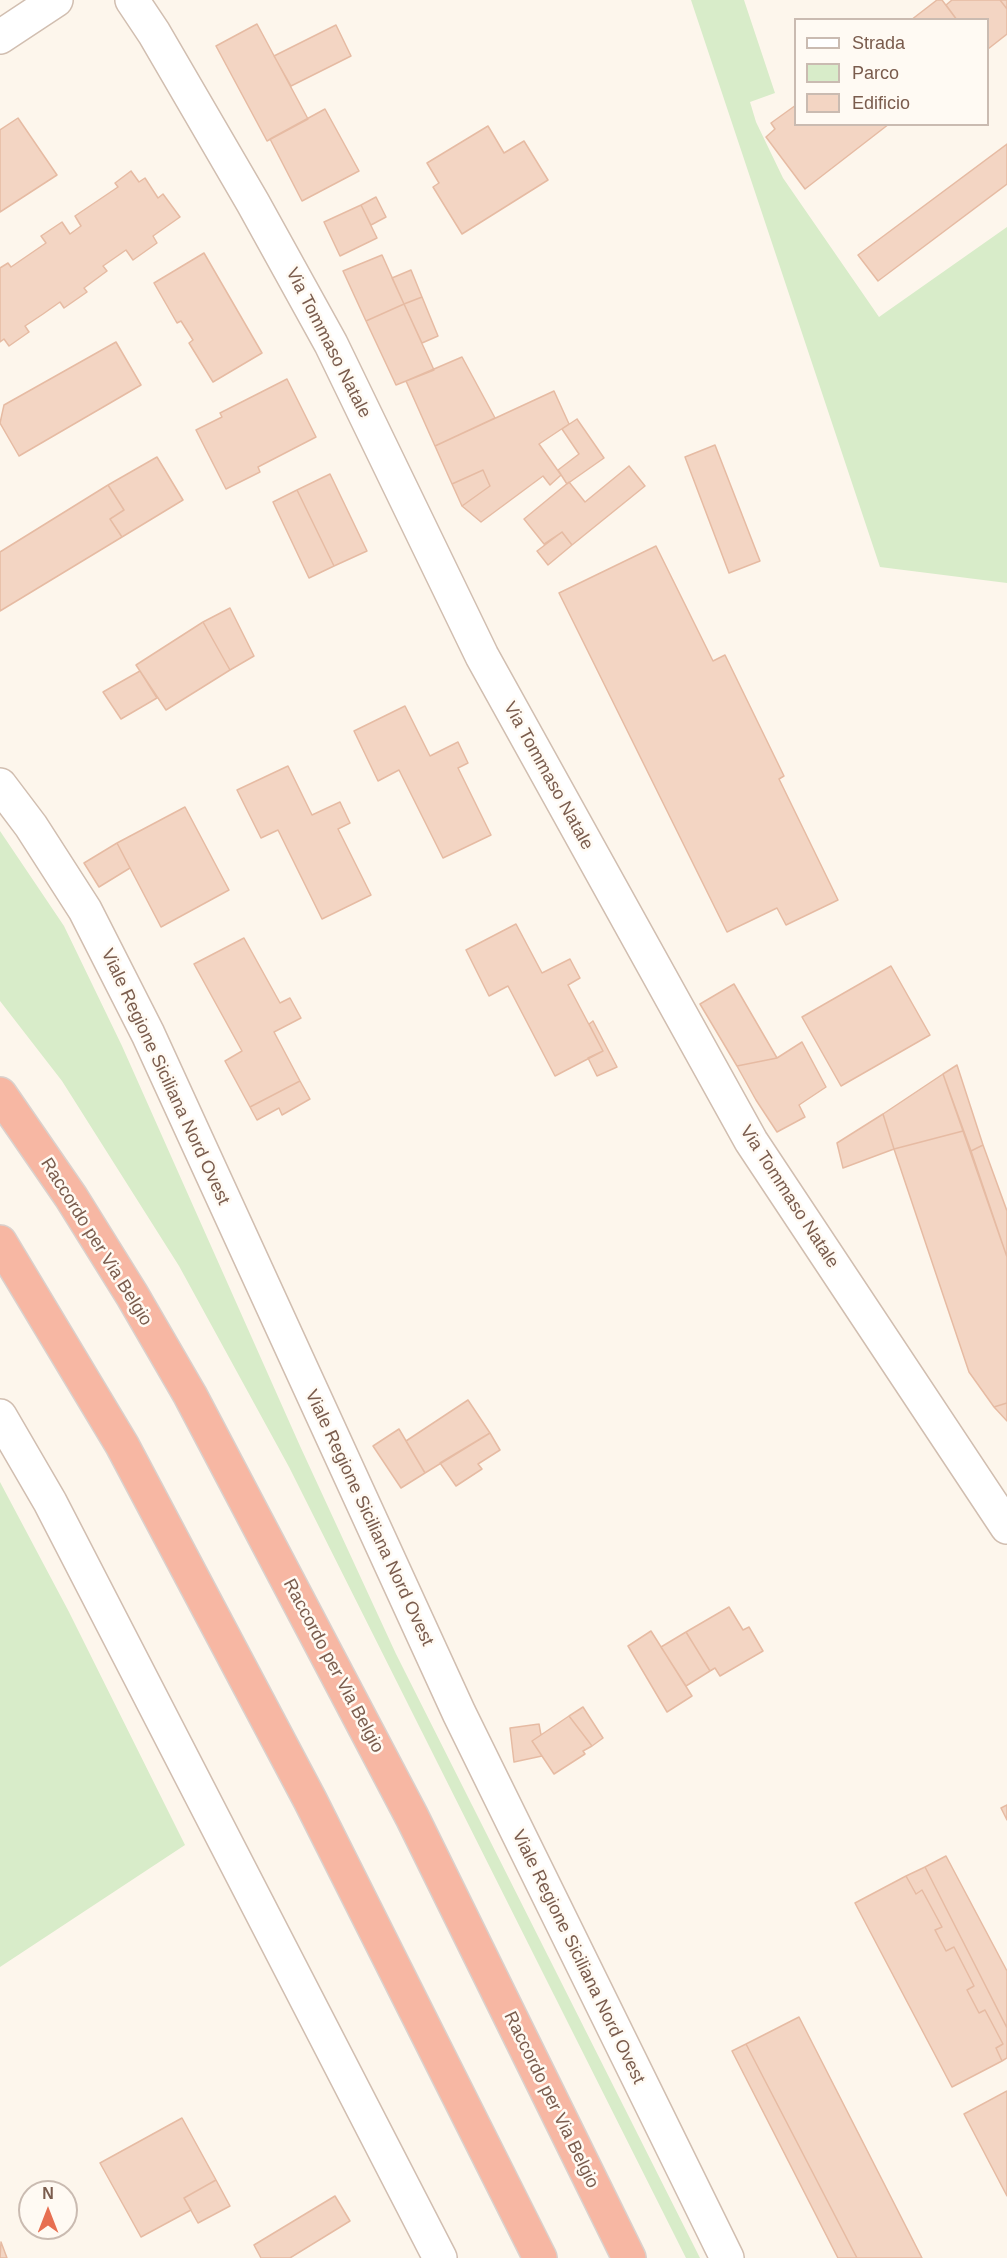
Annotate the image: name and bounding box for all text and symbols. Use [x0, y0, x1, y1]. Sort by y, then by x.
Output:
legend [794, 18, 989, 126]
text: Strada [852, 33, 905, 53]
text: Parco [852, 63, 899, 83]
text: Edificio [852, 93, 910, 113]
street label: Via Tommaso Natale [281, 264, 375, 422]
street label: Via Tommaso Natale [498, 698, 598, 854]
street label: Viale Regione Siciliana Nord Ovest [96, 946, 234, 1208]
street label: Via Tommaso Natale [735, 1122, 843, 1272]
street label: Raccordo per Via Belgio [35, 1154, 157, 1330]
street label: Viale Regione Siciliana Nord Ovest [300, 1387, 438, 1649]
street label: Raccordo per Via Belgio [278, 1575, 388, 1757]
street label: Viale Regione Siciliana Nord Ovest [507, 1827, 649, 2087]
street label: Raccordo per Via Belgio [499, 2008, 603, 2192]
north arrow [18, 2180, 78, 2240]
text: N [42, 2185, 54, 2202]

